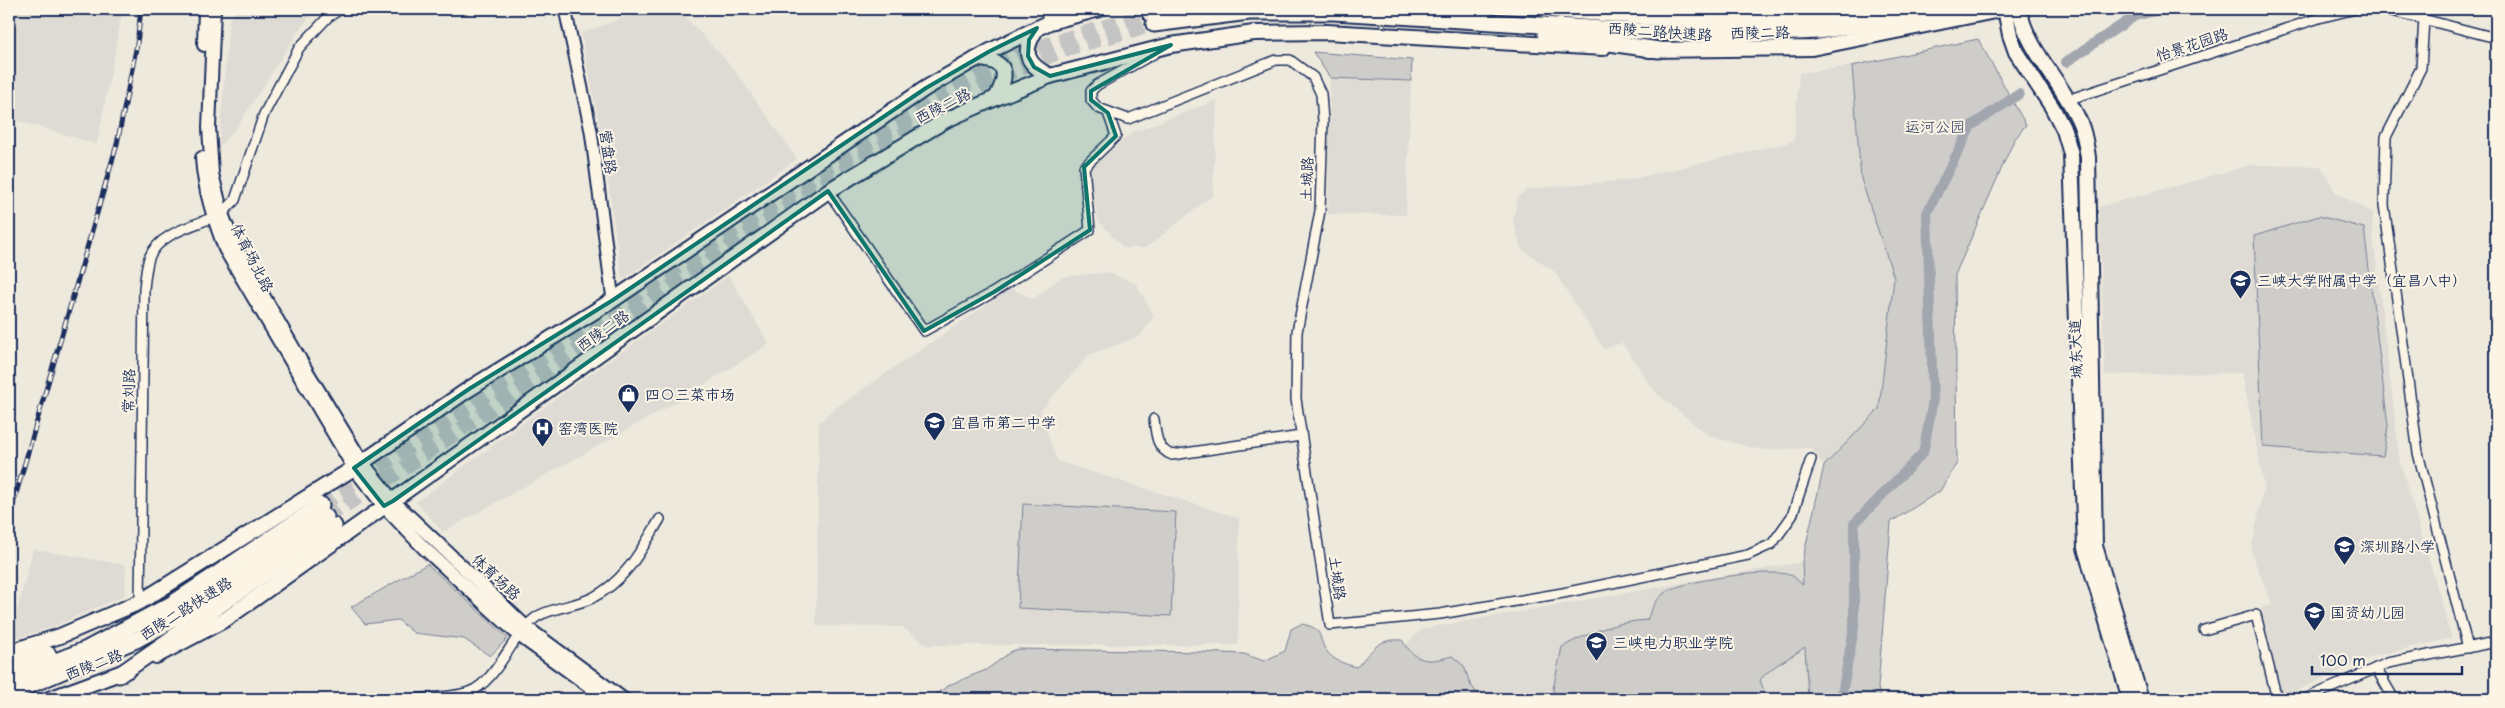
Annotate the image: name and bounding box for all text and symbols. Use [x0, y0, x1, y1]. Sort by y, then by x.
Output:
street label: 西陵二路快速路 [1607, 15, 1713, 46]
street label: 西陵二路 [1730, 19, 1790, 44]
street label: 怡景花园路 [2152, 21, 2231, 66]
street label: 西陵二路 [910, 81, 974, 129]
park label: 运河公园 [1905, 114, 1965, 137]
street label: 营盘路 [595, 128, 624, 176]
street label: 土城路 [1293, 156, 1318, 202]
street label: 体育场北路 [226, 219, 281, 296]
place label: 三峡大学附属中学（宜昌八中） [2257, 268, 2467, 291]
school or university icon: 三峡大学附属中学（宜昌八中） [2229, 269, 2253, 300]
street label: 西陵二路 [571, 303, 633, 356]
street label: 城东大道 [2062, 319, 2087, 379]
street label: 常刘路 [116, 368, 139, 414]
place label: 四〇三菜市场 [645, 382, 735, 405]
shop icon: 四〇三菜市场 [617, 383, 641, 414]
place label: 宜昌市第二中学 [951, 410, 1056, 433]
school or university icon: 宜昌市第二中学 [923, 411, 947, 442]
place label: 窑湾医院 [558, 416, 618, 439]
hospital icon: 窑湾医院 [530, 417, 554, 448]
place label: 深圳路小学 [2360, 534, 2435, 557]
school or university icon: 深圳路小学 [2332, 535, 2356, 566]
street label: 体育场路 [467, 547, 527, 605]
street label: 土城路 [1324, 554, 1353, 602]
street label: 西陵二路快速路 [135, 570, 236, 645]
place label: 国资幼儿园 [2330, 600, 2405, 623]
school or university icon: 国资幼儿园 [2302, 601, 2326, 632]
place label: 三峡电力职业学院 [1613, 630, 1733, 653]
school or university icon: 三峡电力职业学院 [1585, 631, 1609, 662]
street label: 西陵二路 [61, 642, 126, 685]
scale bar [2312, 643, 2462, 675]
text: 100 m [2320, 648, 2366, 671]

